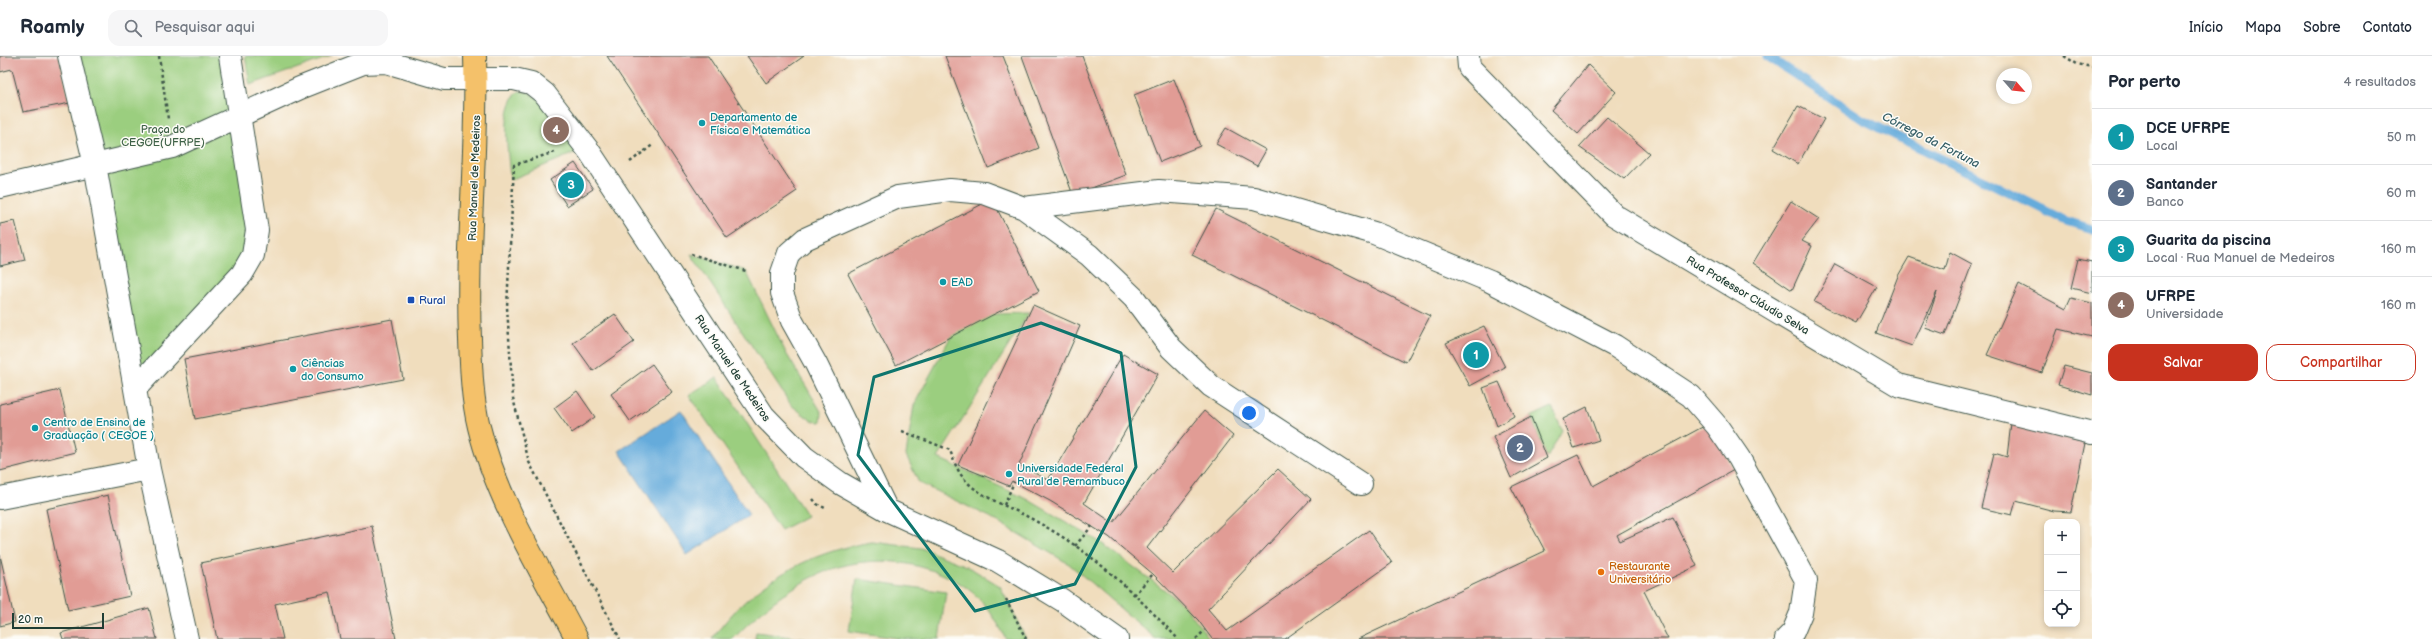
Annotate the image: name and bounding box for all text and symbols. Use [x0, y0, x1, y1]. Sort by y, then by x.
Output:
search box [108, 10, 388, 46]
text: Roamly [20, 16, 84, 39]
icon: search [122, 17, 144, 39]
text: Pesquisar aqui [154, 18, 255, 37]
text: Início [2189, 19, 2223, 36]
text: Mapa [2245, 19, 2281, 36]
text: Sobre [2303, 19, 2341, 36]
text: Contato [2363, 19, 2412, 36]
north arrow [1996, 68, 2032, 104]
text: Por perto [2108, 72, 2181, 92]
text: 4 resultados [2344, 74, 2416, 90]
water label: Córrego da Fortuna [1879, 109, 1982, 172]
place label: Departamento de Física e Matemática [710, 111, 810, 137]
street label: Rua Manuel de Medeiros [466, 114, 483, 241]
pin: 4 [543, 115, 569, 145]
marker: Departamento de Física e Matemática [697, 118, 707, 128]
text: DCE UFRPE [2146, 119, 2230, 138]
park label: Praça do CEGOE(UFRPE) [121, 123, 205, 149]
text: 1 [2118, 129, 2124, 145]
text: 50 m [2387, 129, 2416, 145]
text: Local [2146, 138, 2178, 154]
pin: 3 [558, 170, 584, 200]
text: Santander [2146, 175, 2217, 194]
text: 2 [2117, 185, 2125, 201]
text: 60 m [2386, 185, 2416, 201]
text: Banco [2146, 194, 2184, 210]
text: Guarita da piscina [2146, 231, 2271, 250]
text: 3 [2117, 241, 2125, 257]
text: 160 m [2381, 241, 2416, 257]
text: Local · Rua Manuel de Medeiros [2146, 250, 2335, 266]
street label: Rua Professor Cláudio Selva [1684, 254, 1812, 337]
place label: EAD [951, 276, 973, 289]
marker: EAD [938, 277, 948, 287]
text: UFRPE [2146, 287, 2195, 306]
place label: Rural [419, 294, 445, 307]
marker: Rural [406, 295, 416, 305]
text: 4 [2117, 297, 2125, 313]
text: 160 m [2381, 297, 2416, 313]
text: Universidade [2146, 306, 2223, 322]
street label: Rua Manuel de Medeiros [692, 313, 773, 424]
pin: 1 [1463, 340, 1489, 370]
button: Salvar [2108, 344, 2258, 381]
button: Compartilhar [2266, 344, 2416, 381]
place label: Ciências do Consumo [301, 357, 364, 383]
marker: Ciências do Consumo [288, 364, 298, 374]
your location [1239, 403, 1259, 423]
place label: Centro de Ensino de Graduação ( CEGOE ) [43, 416, 154, 442]
marker: Centro de Ensino de Graduação ( CEGOE ) [30, 423, 40, 433]
pin: 2 [1507, 433, 1533, 463]
place label: Universidade Federal Rural de Pernambuco [1017, 462, 1125, 488]
marker: Universidade Federal Rural de Pernambuco [1004, 469, 1014, 479]
map controls [2044, 519, 2080, 627]
button: + [2044, 519, 2080, 555]
button: − [2044, 555, 2080, 591]
place label: Restaurante Universitário [1609, 560, 1671, 586]
marker: Restaurante Universitário [1596, 567, 1606, 577]
button: locate [2044, 591, 2080, 627]
scale bar [12, 611, 104, 630]
text: 20 m [18, 613, 43, 626]

